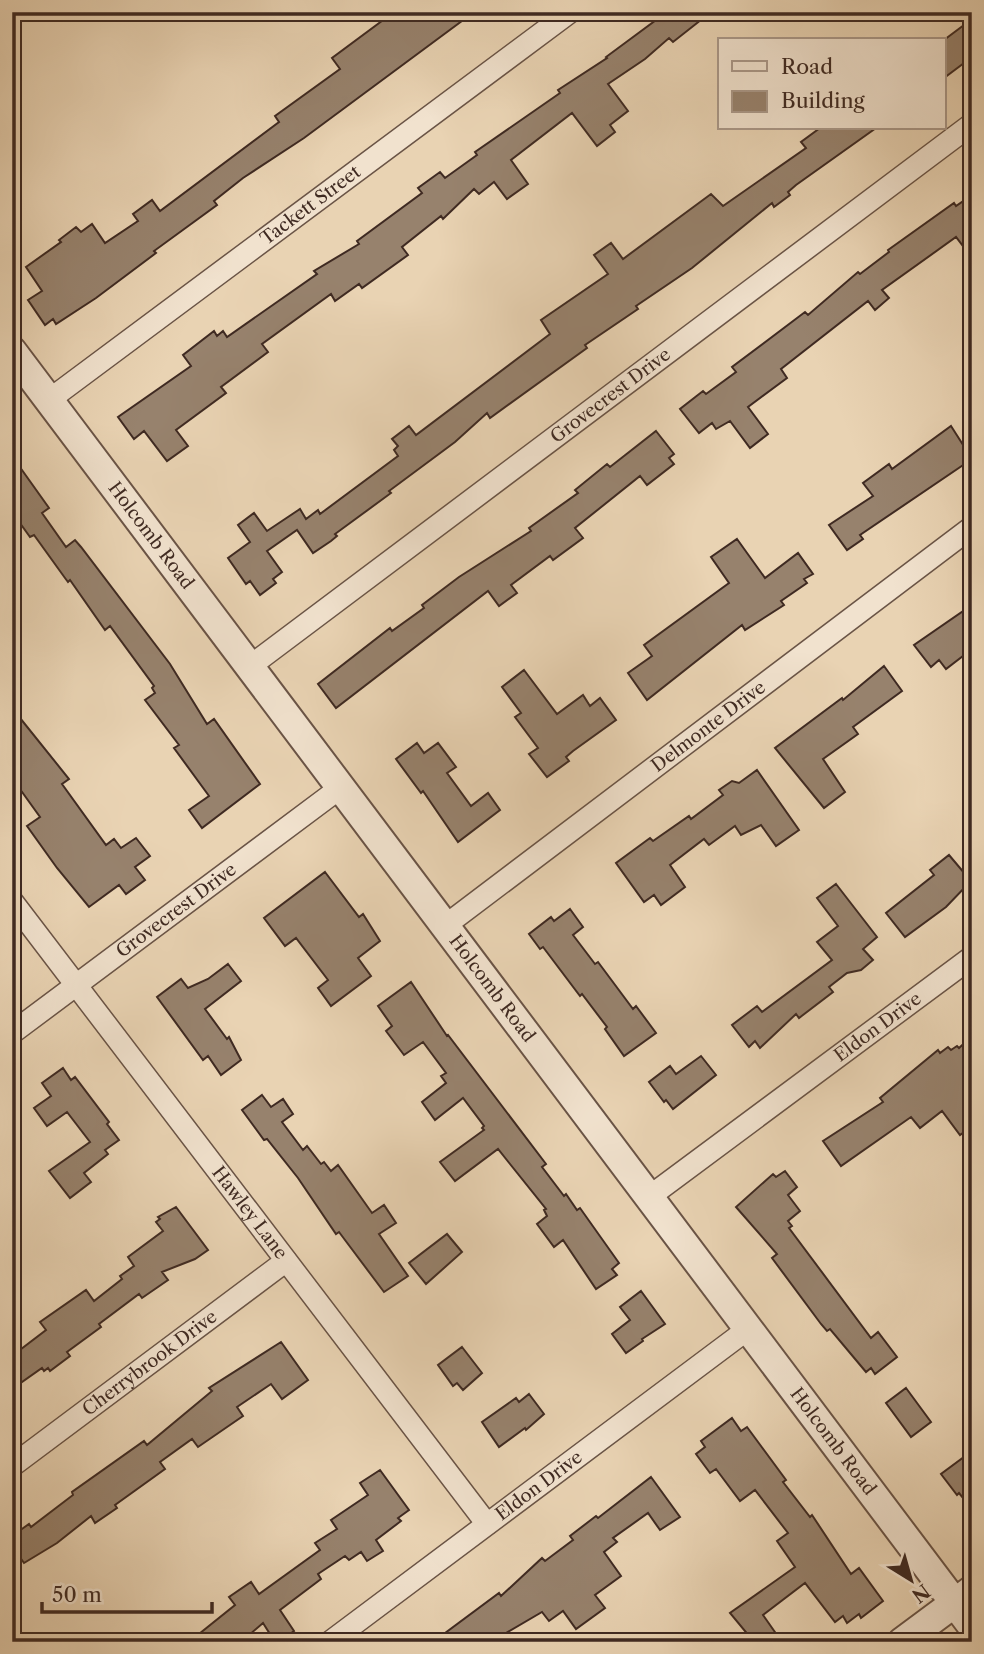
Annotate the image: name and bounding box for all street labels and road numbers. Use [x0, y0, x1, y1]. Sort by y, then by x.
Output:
street label: Tackett Street [256, 160, 365, 250]
street label: Grovecrest Drive [546, 343, 675, 448]
street label: Holcomb Road [103, 477, 199, 594]
street label: Delmonte Drive [647, 676, 770, 777]
street label: Grovecrest Drive [112, 858, 241, 962]
street label: Holcomb Road [444, 930, 540, 1047]
street label: Eldon Drive [830, 988, 926, 1066]
street label: Hawley Lane [207, 1162, 292, 1264]
street label: Cherrybrook Drive [78, 1305, 221, 1420]
street label: Holcomb Road [785, 1383, 881, 1500]
street label: Eldon Drive [491, 1446, 587, 1525]

